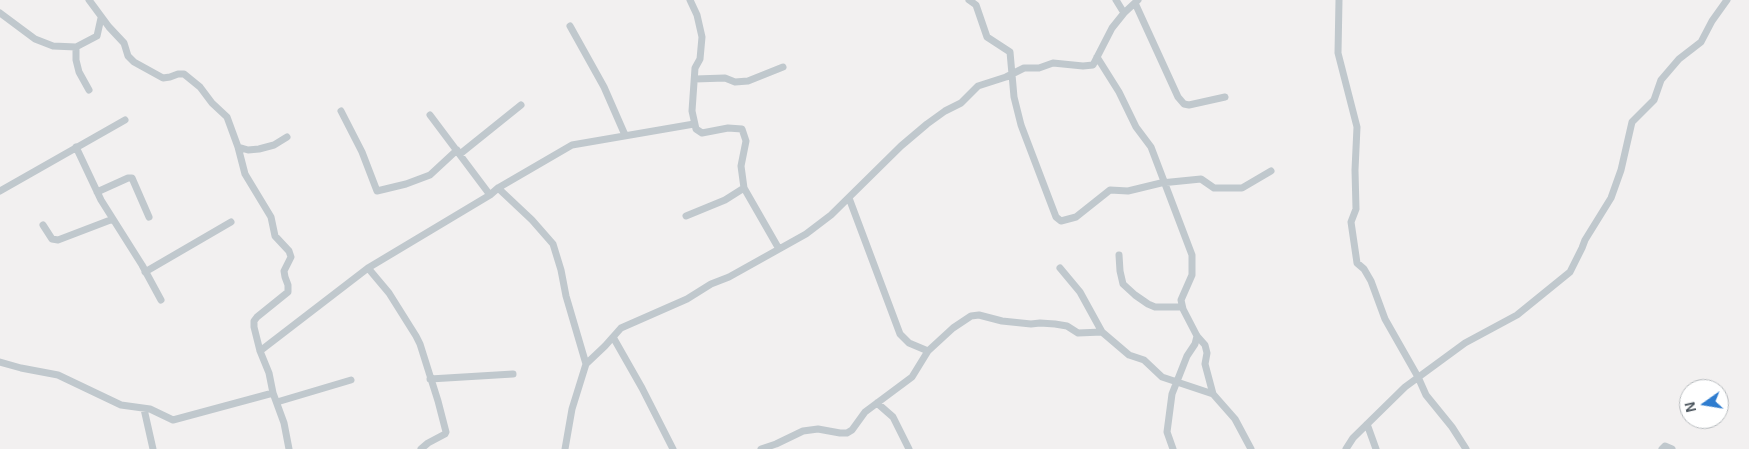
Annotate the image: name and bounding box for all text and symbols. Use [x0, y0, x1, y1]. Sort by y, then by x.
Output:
north arrow [1679, 379, 1729, 429]
text: N [1681, 400, 1699, 414]

